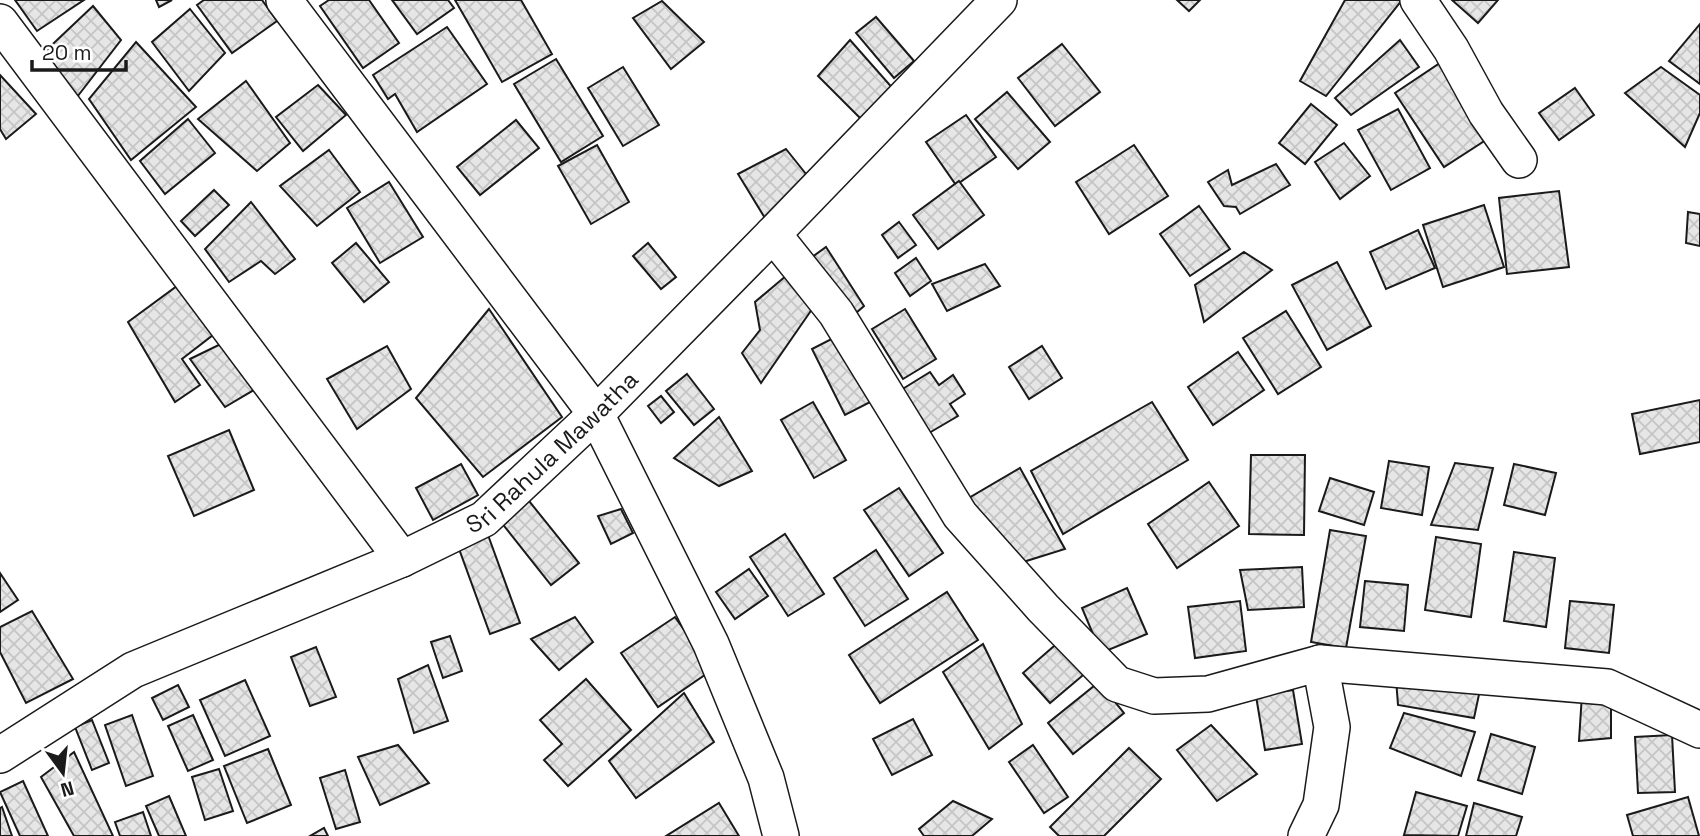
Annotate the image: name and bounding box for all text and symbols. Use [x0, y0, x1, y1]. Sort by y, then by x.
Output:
scale bar [32, 28, 126, 72]
text: 20 m [42, 39, 92, 66]
street label: Sri Rahula Mawatha [461, 364, 645, 540]
north arrow [28, 738, 98, 808]
text: N [58, 775, 77, 803]

